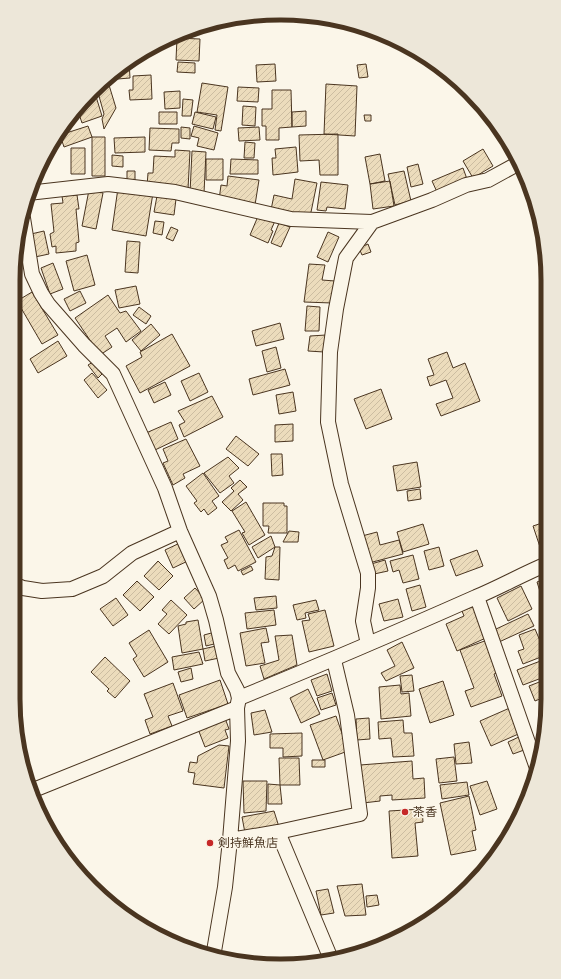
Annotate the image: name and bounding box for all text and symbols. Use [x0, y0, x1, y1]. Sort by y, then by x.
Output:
place label: 茶香 [413, 804, 437, 821]
marker: 茶香 [400, 807, 410, 817]
place label: 剣持鮮魚店 [218, 835, 278, 852]
marker: 剣持鮮魚店 [205, 838, 215, 848]

